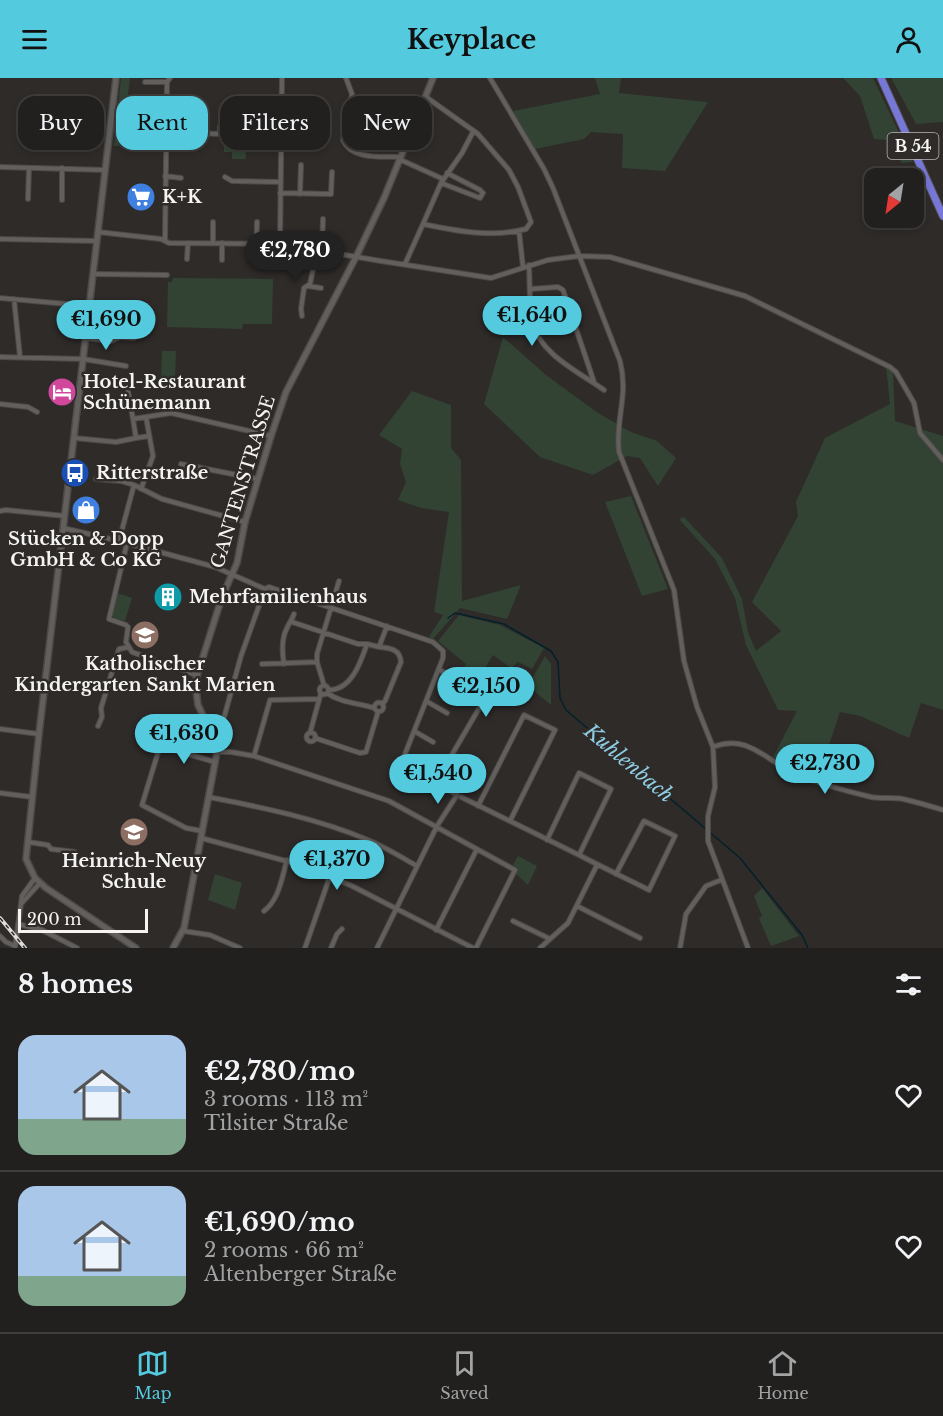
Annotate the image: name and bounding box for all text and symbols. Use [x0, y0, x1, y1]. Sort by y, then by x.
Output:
icon: menu [18, 23, 51, 56]
text: Keyplace [407, 23, 536, 56]
icon: person [892, 23, 925, 56]
chip: Buy [18, 96, 104, 150]
chip: Rent [116, 96, 208, 150]
chip: Filters [220, 96, 330, 150]
chip: New [342, 96, 432, 150]
road number: B 54 [888, 133, 938, 159]
north arrow [864, 168, 924, 228]
map controls [864, 168, 924, 228]
supermarket icon: K+K [125, 181, 157, 213]
place label: K+K [162, 186, 203, 208]
pin: €2,780 [246, 231, 344, 282]
text: €2,780 [259, 238, 331, 262]
pin: €1,640 [483, 296, 581, 347]
pin: €1,690 [57, 300, 155, 351]
text: €1,640 [497, 303, 567, 327]
text: €1,690 [71, 307, 142, 331]
place label: Hotel-Restaurant Schünemann [83, 371, 246, 414]
hotel icon: Hotel-Restaurant Schünemann [46, 376, 78, 408]
street label: GANTENSTRASSE [206, 393, 280, 571]
bus stop icon: Ritterstraße [59, 457, 91, 489]
place label: Ritterstraße [96, 462, 208, 484]
shop icon: Stücken & Dopp GmbH & Co KG [70, 494, 102, 526]
place label: Stücken & Dopp GmbH & Co KG [8, 528, 164, 571]
building icon: Mehrfamilienhaus [152, 581, 184, 613]
place label: Mehrfamilienhaus [189, 586, 367, 608]
school or university icon: Katholischer Kindergarten Sankt Marien [129, 619, 161, 651]
place label: Katholischer Kindergarten Sankt Marien [15, 653, 275, 696]
pin: €2,150 [437, 667, 535, 718]
text: €2,150 [451, 674, 521, 698]
pin: €1,630 [135, 714, 233, 765]
water label: Kuhlenbach [579, 718, 679, 807]
text: €1,630 [149, 721, 219, 745]
pin: €2,730 [776, 744, 874, 795]
text: €2,730 [789, 751, 861, 775]
pin: €1,540 [389, 754, 487, 805]
text: €1,540 [403, 761, 473, 785]
school or university icon: Heinrich-Neuy Schule [118, 816, 150, 848]
pin: €1,370 [288, 840, 386, 891]
text: €1,370 [303, 847, 371, 871]
place label: Heinrich-Neuy Schule [62, 850, 207, 893]
scale bar [18, 906, 148, 934]
text: 200 m [27, 909, 81, 929]
text: 8 homes [18, 968, 133, 1000]
icon: filters [892, 968, 925, 1001]
text: €2,780/mo [204, 1055, 355, 1087]
icon: home [66, 1059, 138, 1131]
icon: heart [892, 1079, 925, 1112]
text: 3 rooms · 113 m² [204, 1087, 368, 1111]
text: Tilsiter Straße [204, 1111, 349, 1135]
text: €1,690/mo [204, 1206, 355, 1238]
icon: home [66, 1210, 138, 1282]
icon: heart [892, 1230, 925, 1263]
text: 2 rooms · 66 m² [204, 1238, 364, 1262]
text: Altenberger Straße [204, 1262, 397, 1286]
tab: Map [134, 1347, 172, 1403]
tab: Saved [440, 1347, 489, 1403]
tab: Home [757, 1347, 809, 1403]

